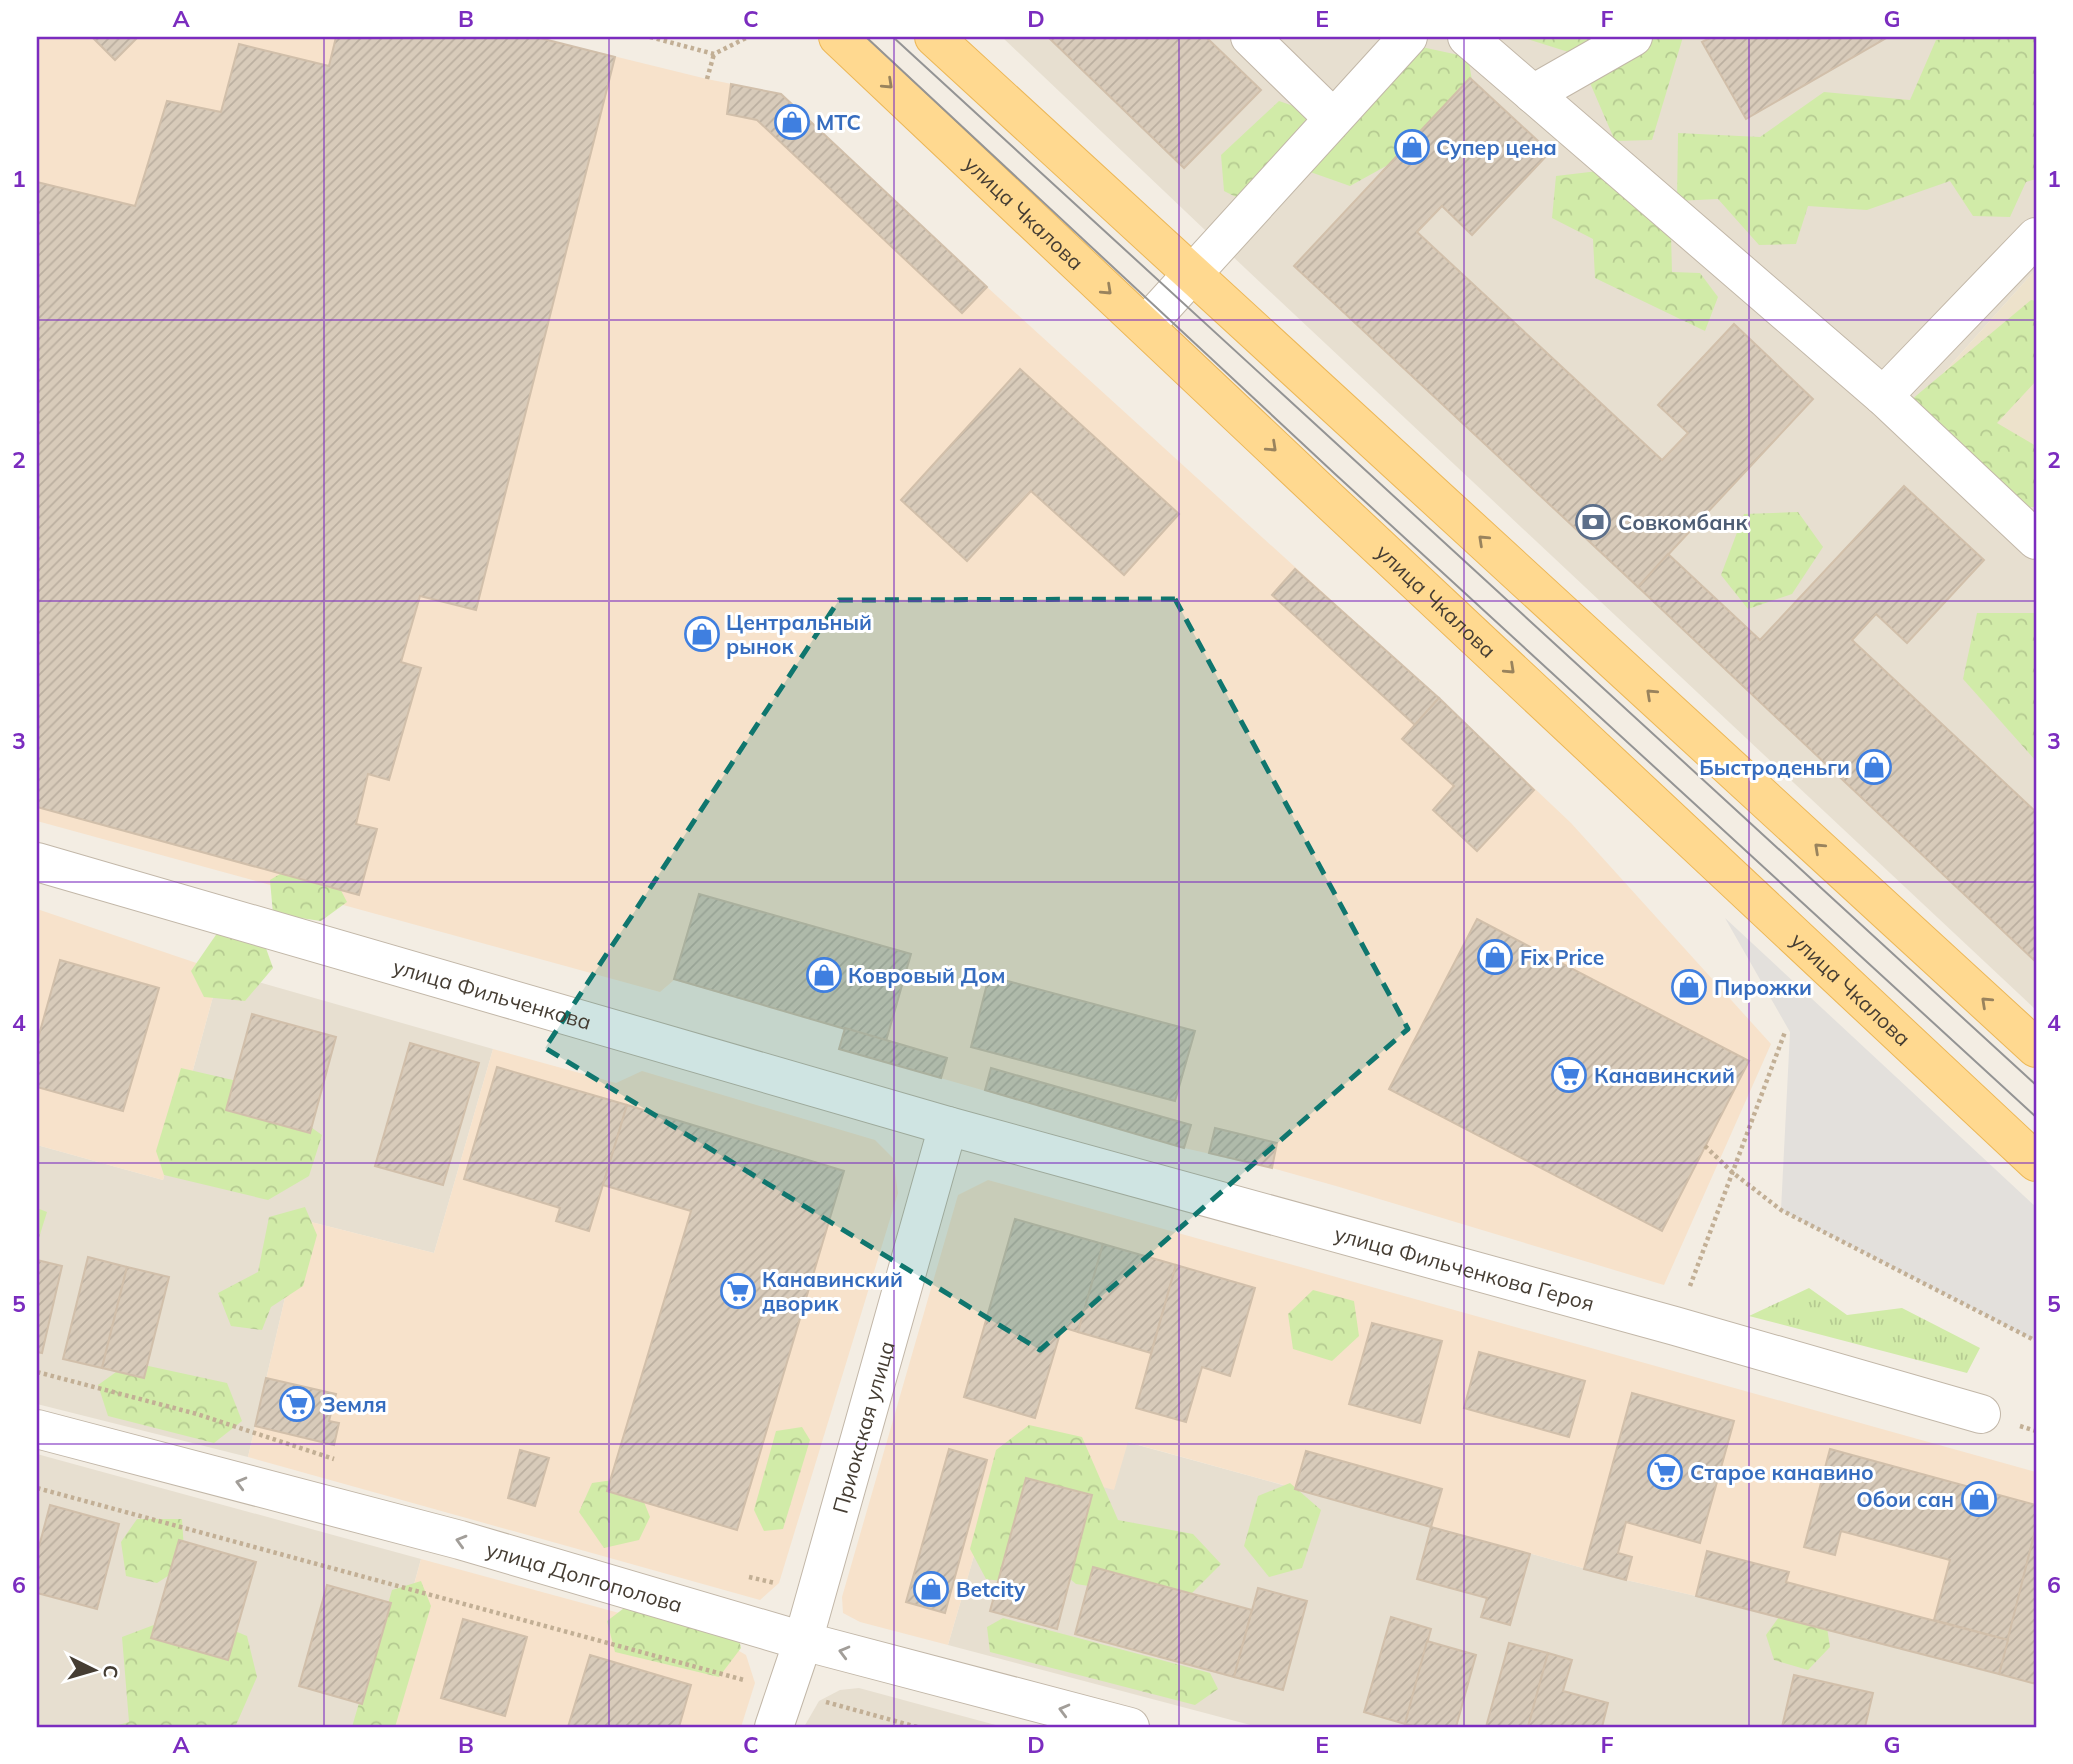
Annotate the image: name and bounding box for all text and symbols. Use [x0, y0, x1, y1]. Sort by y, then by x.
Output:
text: A [172, 4, 190, 33]
text: B [458, 4, 474, 33]
text: C [743, 4, 759, 33]
text: D [1027, 4, 1045, 33]
text: E [1315, 4, 1329, 33]
text: F [1600, 4, 1614, 33]
text: G [1883, 4, 1901, 33]
one-way arrow [880, 75, 893, 88]
shop icon: МТС [773, 103, 811, 141]
place label: МТС [816, 109, 861, 135]
shop icon: Супер цена [1393, 128, 1431, 166]
place label: Супер цена [1436, 134, 1557, 160]
street label: улица Чкалова [959, 150, 1089, 275]
text: 1 [12, 164, 26, 193]
text: 1 [2047, 164, 2061, 193]
one-way arrow [1099, 282, 1112, 295]
one-way arrow [1264, 438, 1277, 451]
text: 2 [12, 445, 26, 474]
text: 2 [2047, 445, 2061, 474]
bank icon: Совкомбанк [1574, 503, 1612, 541]
place label: Совкомбанк [1618, 509, 1748, 535]
one-way arrow [1478, 536, 1491, 548]
street label: улица Чкалова [1371, 538, 1502, 663]
place label: Центральный рынок [726, 609, 872, 659]
shop icon: Центральный рынок [683, 615, 721, 653]
one-way arrow [1502, 661, 1515, 673]
one-way arrow [1646, 690, 1659, 702]
text: 3 [12, 726, 26, 755]
text: 3 [2047, 726, 2061, 755]
shop icon: Быстроденьги [1855, 748, 1893, 786]
place label: Быстроденьги [1699, 754, 1850, 780]
one-way arrow [1814, 844, 1827, 856]
street label: улица Чкалова [1786, 927, 1916, 1051]
shop icon: Fix Price [1476, 938, 1514, 976]
place label: Fix Price [1520, 944, 1604, 970]
street label: улица Фильченкова [390, 953, 595, 1035]
shop icon: Ковровый Дом [805, 956, 843, 994]
place label: Ковровый Дом [848, 962, 1005, 988]
shop icon: Пирожки [1670, 968, 1708, 1006]
place label: Пирожки [1714, 974, 1812, 1000]
one-way arrow [1981, 997, 1994, 1010]
text: 4 [12, 1008, 26, 1037]
text: 4 [2047, 1008, 2061, 1037]
supermarket icon: Канавинский [1550, 1056, 1588, 1094]
place label: Канавинский [1594, 1062, 1735, 1088]
street label: улица Фильченкова Героя [1332, 1220, 1597, 1316]
place label: Канавинский дворик [762, 1266, 903, 1316]
supermarket icon: Канавинский дворик [719, 1272, 757, 1310]
text: 5 [12, 1289, 26, 1318]
text: 5 [2047, 1289, 2061, 1318]
street label: Приокская улица [827, 1338, 900, 1516]
supermarket icon: Земля [278, 1385, 316, 1423]
place label: Земля [322, 1391, 387, 1417]
supermarket icon: Старое канавино [1646, 1453, 1684, 1491]
place label: Старое канавино [1690, 1459, 1874, 1485]
one-way arrow [235, 1477, 247, 1491]
shop icon: Обои сан [1960, 1480, 1998, 1518]
place label: Обои сан [1856, 1486, 1954, 1512]
one-way arrow [455, 1534, 467, 1549]
street label: улица Долгополова [483, 1535, 685, 1618]
text: 6 [12, 1570, 26, 1599]
shop icon: Betcity [912, 1570, 950, 1608]
text: 6 [2047, 1570, 2061, 1599]
place label: Betcity [956, 1576, 1026, 1602]
north arrow [60, 1634, 130, 1704]
one-way arrow [838, 1646, 850, 1660]
text: С [98, 1664, 123, 1679]
one-way arrow [1059, 1704, 1071, 1718]
text: A [172, 1730, 190, 1759]
text: B [458, 1730, 474, 1759]
text: C [743, 1730, 759, 1759]
text: D [1027, 1730, 1045, 1759]
text: E [1315, 1730, 1329, 1759]
text: F [1600, 1730, 1614, 1759]
text: G [1883, 1730, 1901, 1759]

